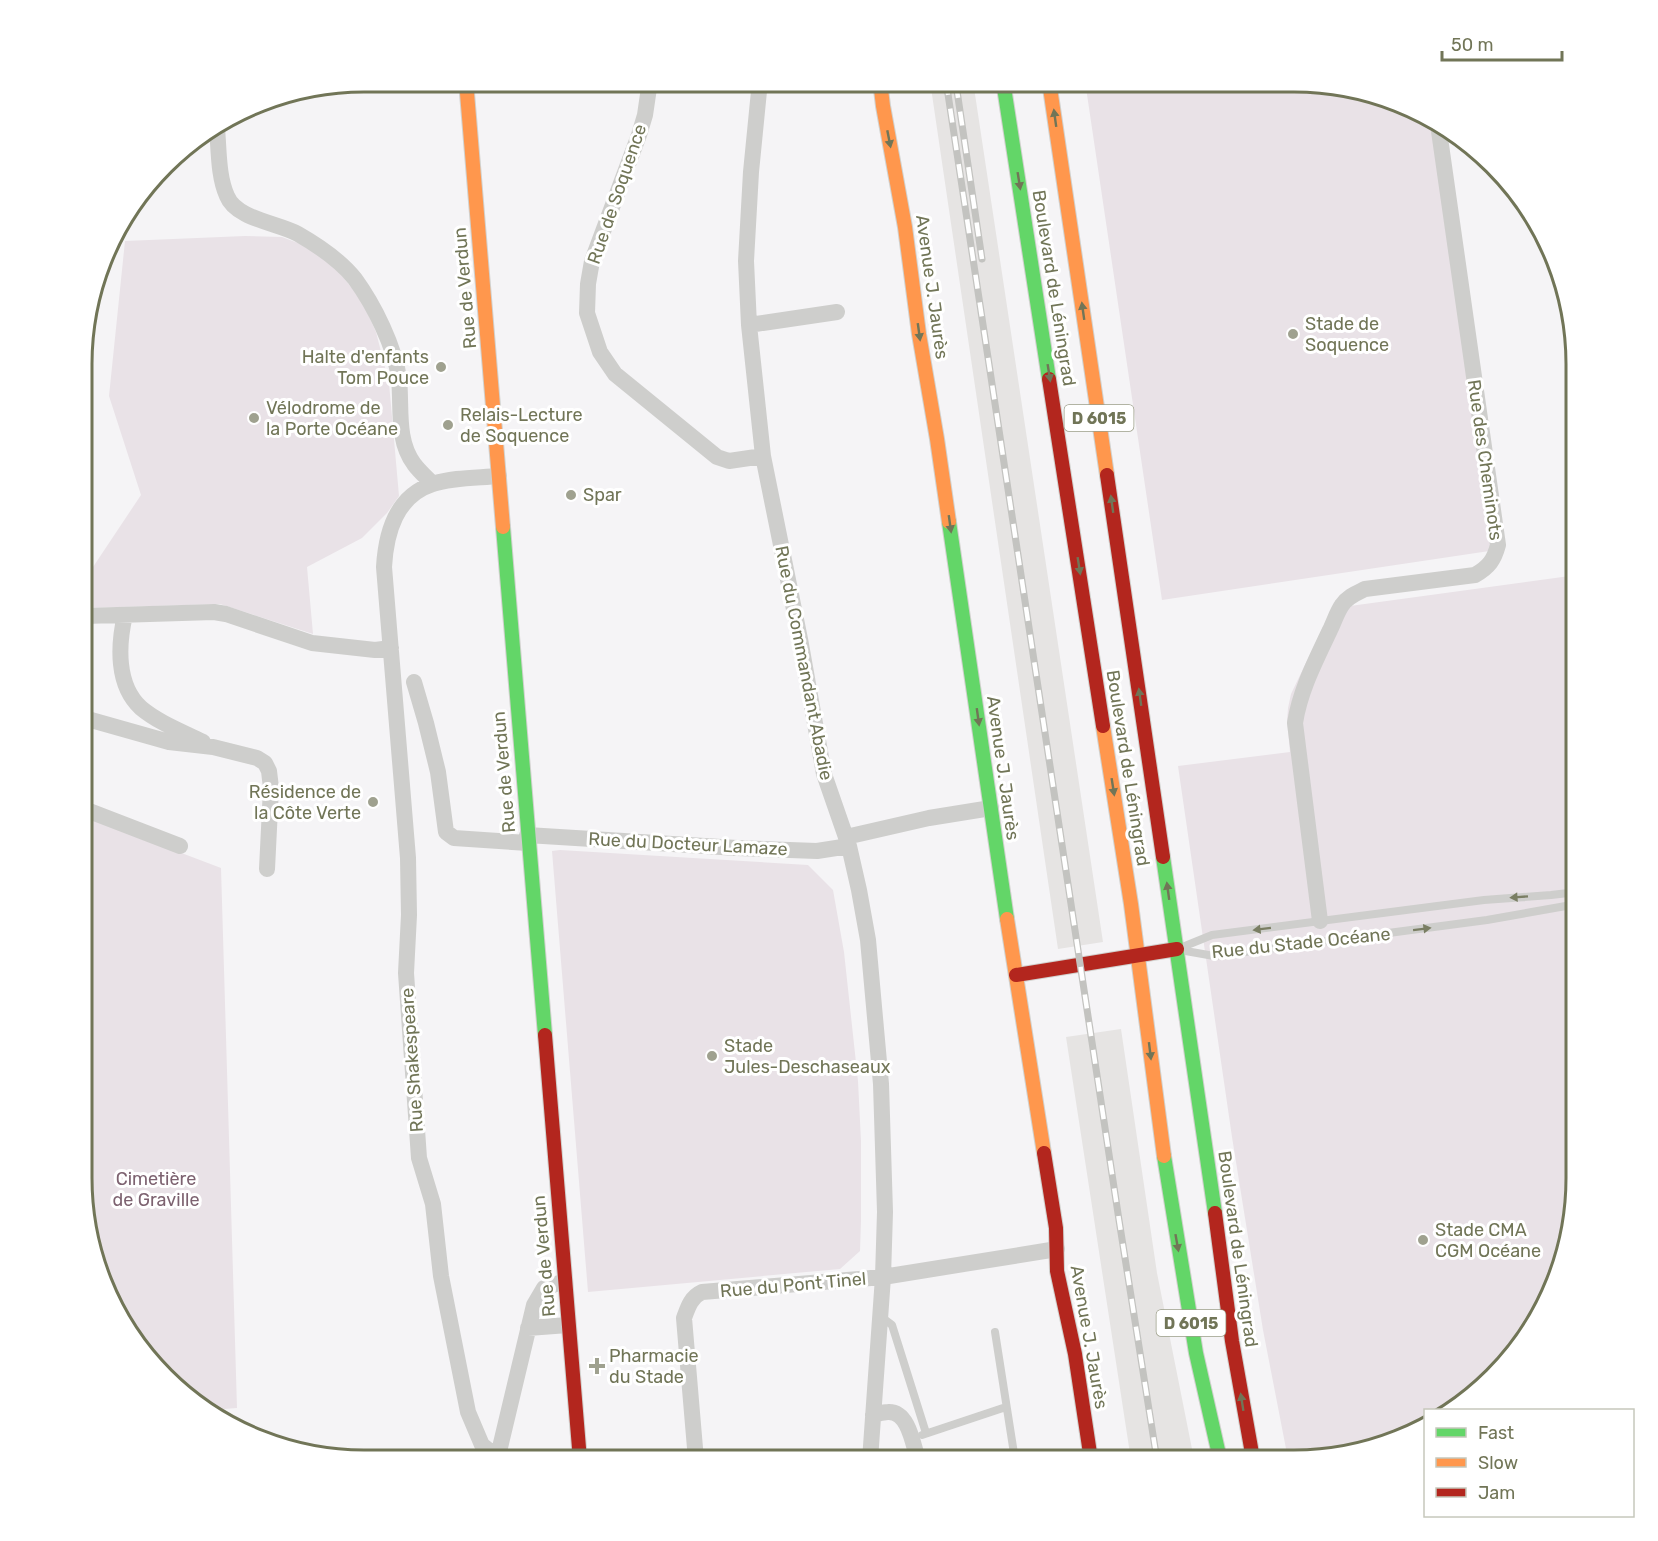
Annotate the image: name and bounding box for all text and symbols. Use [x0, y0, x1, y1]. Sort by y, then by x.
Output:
scale bar [1442, 24, 1562, 62]
text: 50 m [1451, 34, 1494, 56]
one-way arrow [1050, 109, 1059, 128]
street label: Rue de Soquence [583, 121, 651, 267]
one-way arrow [885, 130, 894, 149]
one-way arrow [1014, 171, 1023, 190]
street label: Boulevard de Léningrad [1028, 188, 1080, 388]
street label: Avenue J. Jaurès [911, 213, 953, 361]
street label: Rue de Verdun [449, 226, 481, 350]
one-way arrow [1079, 302, 1088, 321]
place label: Stade de Soquence [1305, 313, 1389, 356]
one-way arrow [915, 322, 924, 341]
marker: Stade de Soquence [1286, 327, 1300, 341]
place label: Halte d'enfants Tom Pouce [302, 346, 429, 389]
marker: Halte d'enfants Tom Pouce [434, 360, 448, 374]
one-way arrow [1045, 364, 1054, 383]
street label: Rue des Cheminots [1463, 378, 1507, 542]
place label: Vélodrome de la Porte Océane [266, 397, 398, 440]
place label: Relais-Lecture de Soquence [460, 404, 583, 447]
road number: D 6015 [1064, 405, 1134, 431]
marker: Vélodrome de la Porte Océane [247, 411, 261, 425]
marker: Relais-Lecture de Soquence [441, 418, 455, 432]
place label: Spar [583, 484, 622, 506]
marker: Spar [564, 488, 578, 502]
one-way arrow [1107, 495, 1116, 514]
one-way arrow [946, 515, 955, 534]
street label: Rue du Commandant Abadie [770, 544, 838, 782]
one-way arrow [1075, 557, 1084, 576]
street label: Boulevard de Léningrad [1102, 668, 1154, 868]
one-way arrow [1135, 688, 1144, 707]
street label: Avenue J. Jaurès [982, 694, 1024, 842]
one-way arrow [973, 708, 982, 727]
street label: Rue de Verdun [488, 710, 520, 834]
one-way arrow [1109, 778, 1118, 797]
place label: Résidence de la Côte Verte [249, 781, 361, 824]
marker: Résidence de la Côte Verte [366, 795, 380, 809]
street label: Rue du Docteur Lamaze [588, 828, 788, 860]
one-way arrow [1164, 881, 1173, 900]
one-way arrow [1509, 893, 1528, 902]
street label: Rue du Stade Océane [1211, 923, 1391, 963]
one-way arrow [1252, 924, 1271, 933]
one-way arrow [1413, 924, 1432, 933]
street label: Rue Shakespeare [396, 987, 428, 1133]
place label: Stade Jules-Deschaseaux [724, 1035, 891, 1078]
one-way arrow [1145, 1041, 1155, 1060]
marker: Stade Jules-Deschaseaux [705, 1049, 719, 1063]
street label: Boulevard de Léningrad [1213, 1149, 1263, 1349]
park label: Cimetière de Graville [112, 1168, 200, 1211]
street label: Rue de Verdun [528, 1194, 560, 1318]
place label: Stade CMA CGM Océane [1435, 1219, 1541, 1262]
marker: Stade CMA CGM Océane [1416, 1233, 1430, 1247]
one-way arrow [1173, 1234, 1182, 1253]
street label: Avenue J. Jaurès [1066, 1263, 1112, 1411]
street label: Rue du Pont Tinel [719, 1268, 867, 1302]
road number: D 6015 [1156, 1310, 1226, 1336]
place label: Pharmacie du Stade [609, 1345, 699, 1388]
marker: Pharmacie du Stade [590, 1359, 604, 1373]
one-way arrow [1238, 1392, 1247, 1411]
legend [1424, 1409, 1634, 1517]
text: Fast [1478, 1422, 1514, 1444]
text: Slow [1478, 1452, 1518, 1474]
text: Jam [1478, 1482, 1515, 1504]

